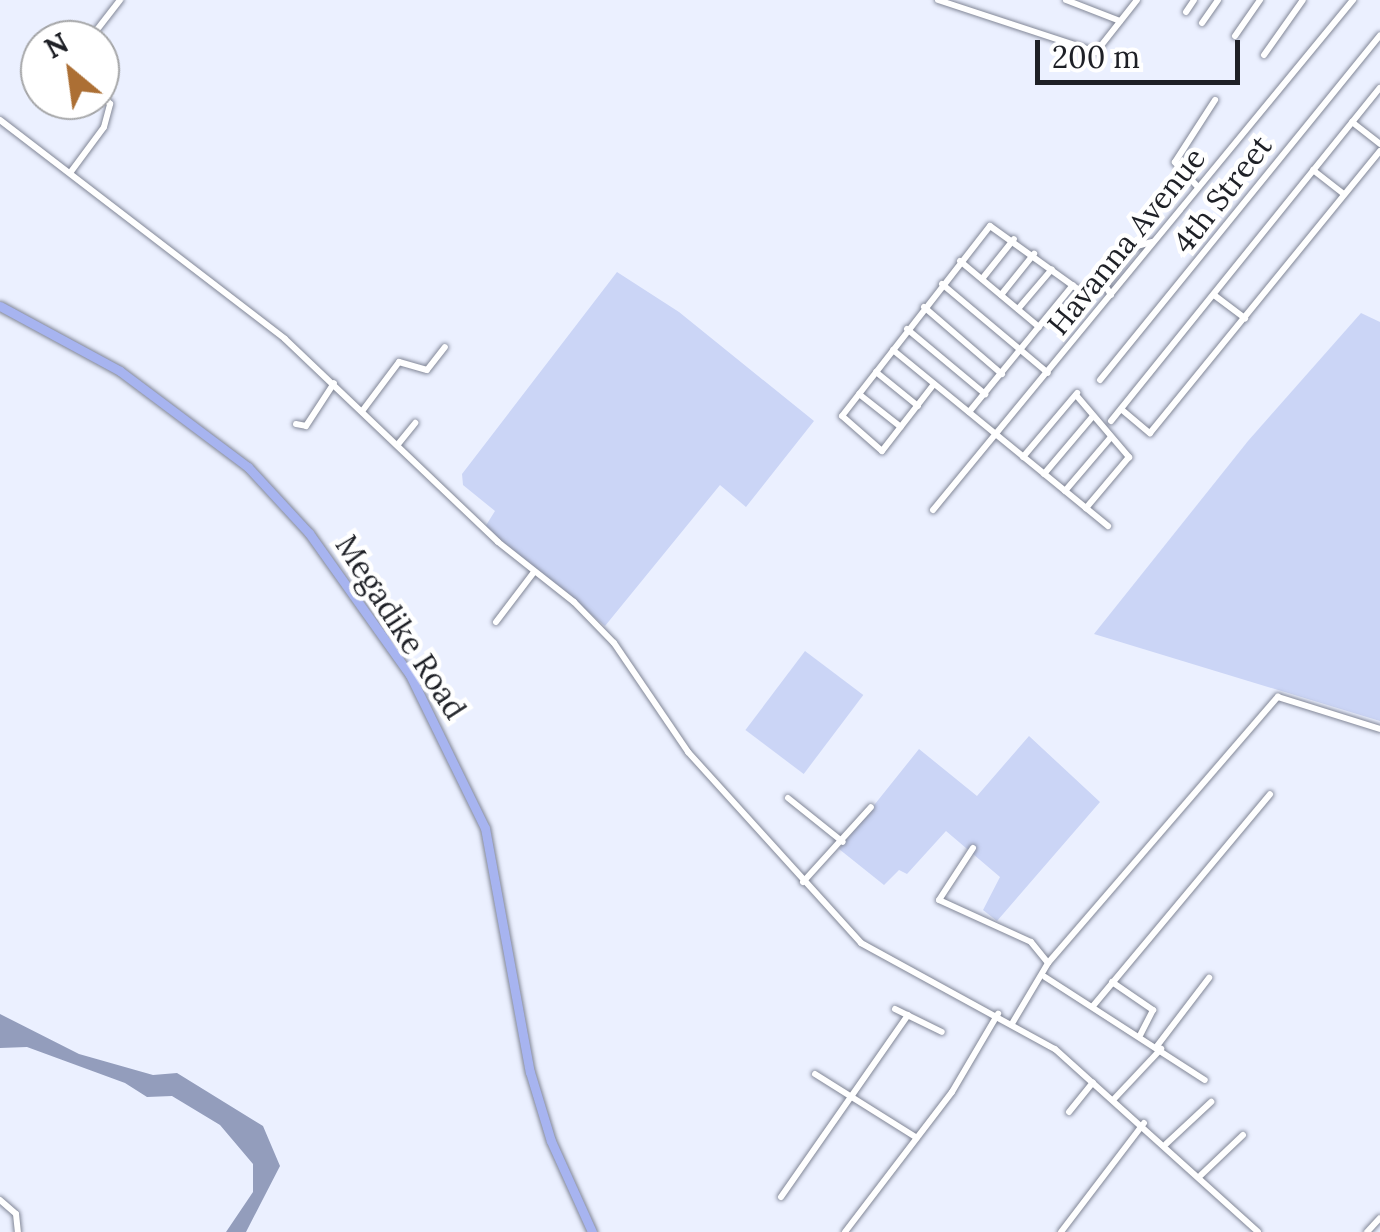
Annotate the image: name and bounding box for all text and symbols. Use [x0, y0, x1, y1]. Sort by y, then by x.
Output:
north arrow [20, 20, 120, 120]
scale bar [1040, 20, 1245, 82]
text: N [38, 25, 75, 67]
text: 200 m [1052, 38, 1140, 76]
street label: 4th Street [1165, 128, 1279, 260]
street label: Havanna Avenue [1040, 140, 1212, 342]
street label: Megadike Road [328, 528, 474, 726]

